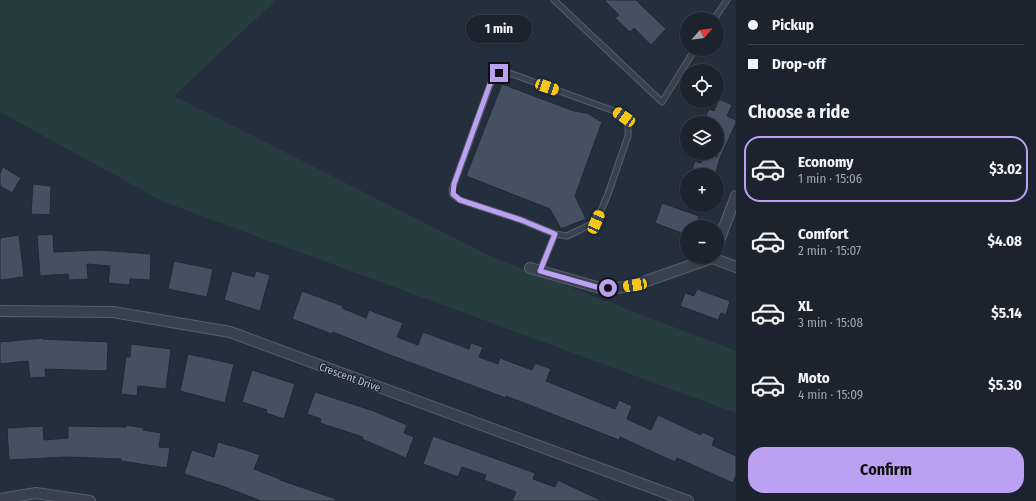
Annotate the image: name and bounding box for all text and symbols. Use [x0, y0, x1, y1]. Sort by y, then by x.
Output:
north arrow [680, 12, 724, 56]
map controls [680, 12, 724, 264]
callout: 1 min [466, 15, 532, 43]
text: Pickup [772, 16, 814, 34]
text: 1 min [485, 21, 513, 36]
text: Drop-off [772, 55, 826, 73]
route end [490, 64, 508, 82]
button: locate [680, 64, 724, 108]
car [534, 77, 560, 97]
text: Choose a ride [748, 101, 850, 123]
car [611, 105, 637, 129]
button: layers [680, 116, 724, 160]
icon: car [750, 151, 786, 187]
text: Economy [798, 153, 853, 171]
text: $3.02 [989, 160, 1022, 178]
button: + [680, 168, 724, 212]
text: 1 min · 15:06 [798, 171, 862, 186]
car [586, 209, 606, 235]
button: − [680, 220, 724, 264]
icon: car [750, 223, 786, 259]
text: Comfort [798, 225, 849, 243]
text: $4.08 [987, 232, 1022, 250]
text: 2 min · 15:07 [798, 243, 861, 258]
car [622, 277, 648, 293]
route start [599, 279, 617, 297]
icon: car [750, 295, 786, 331]
text: XL [798, 297, 813, 315]
text: $5.14 [991, 304, 1022, 322]
text: 3 min · 15:08 [798, 315, 863, 330]
street label: Crescent Drive [317, 360, 382, 395]
icon: car [750, 367, 786, 403]
text: Moto [798, 369, 830, 387]
text: $5.30 [988, 376, 1022, 394]
text: 4 min · 15:09 [798, 387, 863, 402]
button: Confirm [748, 447, 1024, 493]

